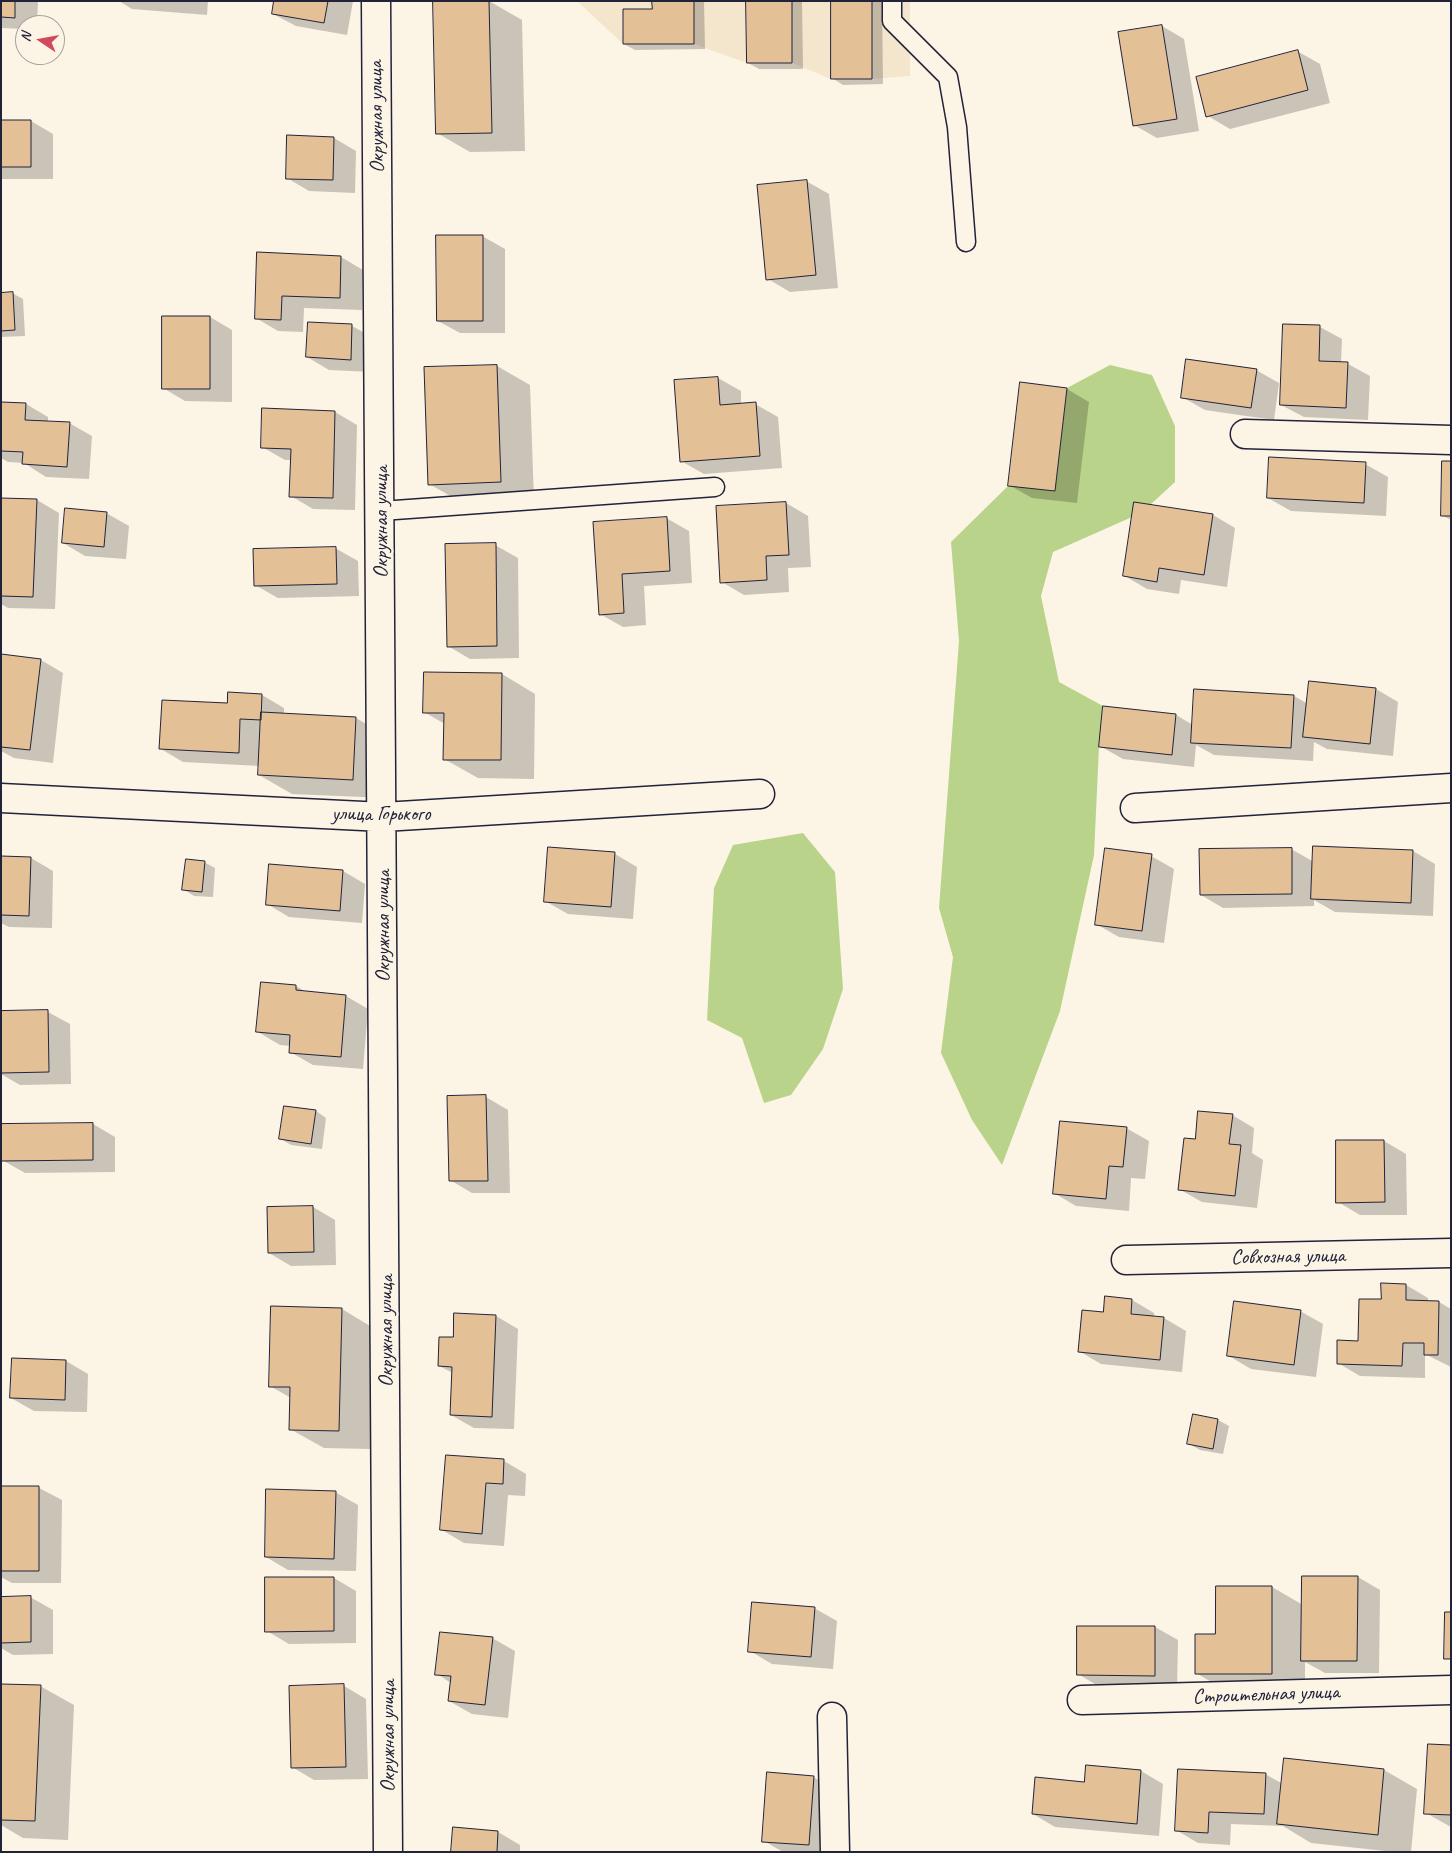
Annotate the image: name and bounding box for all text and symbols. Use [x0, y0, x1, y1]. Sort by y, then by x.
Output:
north arrow [15, 15, 65, 65]
text: N [17, 31, 35, 43]
street label: Окружная улица [363, 61, 391, 173]
street label: Окружная улица [368, 466, 394, 578]
street label: улица Горького [332, 801, 430, 827]
street label: Окружная улица [370, 870, 396, 982]
street label: Совхозная улица [1231, 1243, 1345, 1271]
street label: Окружная улица [373, 1275, 399, 1387]
street label: Окружная улица [375, 1680, 401, 1792]
street label: Строительная улица [1192, 1680, 1340, 1710]

